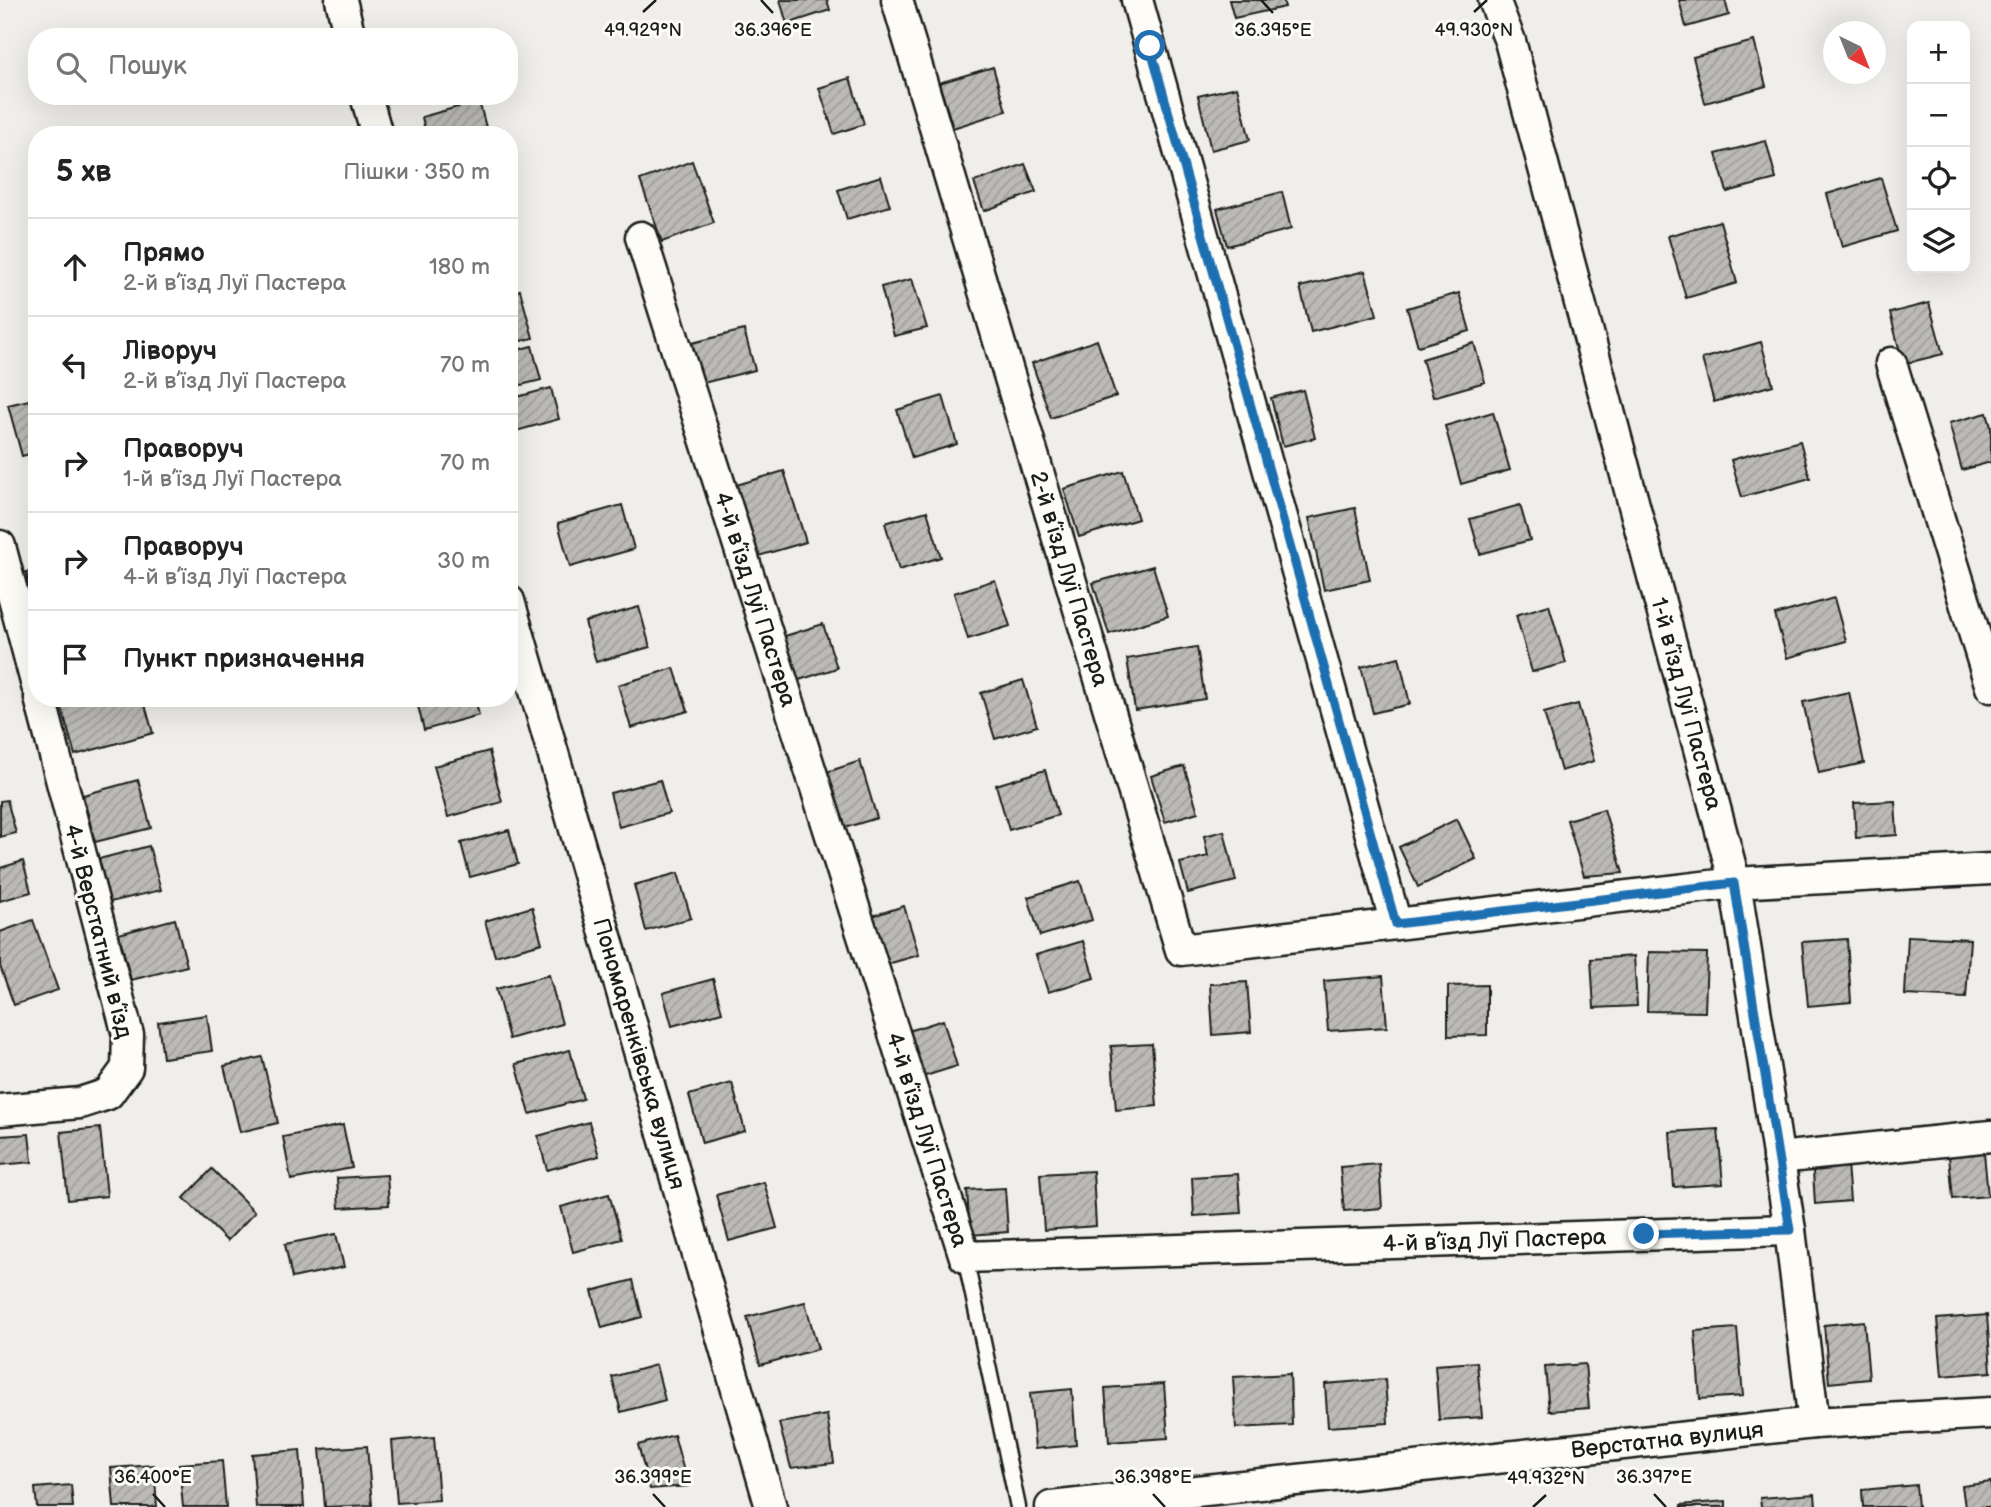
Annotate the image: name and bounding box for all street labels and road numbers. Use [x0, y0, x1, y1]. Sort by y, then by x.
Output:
street label: 2-й в’їзд Луї Пастера [1024, 468, 1115, 690]
street label: 4-й в’їзд Луї Пастера [708, 488, 802, 711]
street label: 1-й в’їзд Луї Пастера [1644, 595, 1728, 814]
street label: 4-й Верстатний в’їзд [58, 821, 138, 1041]
street label: Пономаренківська вулиця [586, 915, 691, 1193]
street label: 4-й в’їзд Луї Пастера [879, 1029, 974, 1251]
street label: 4-й в’їзд Луї Пастера [1382, 1223, 1607, 1258]
street label: Верстатна вулиця [1569, 1416, 1765, 1465]

